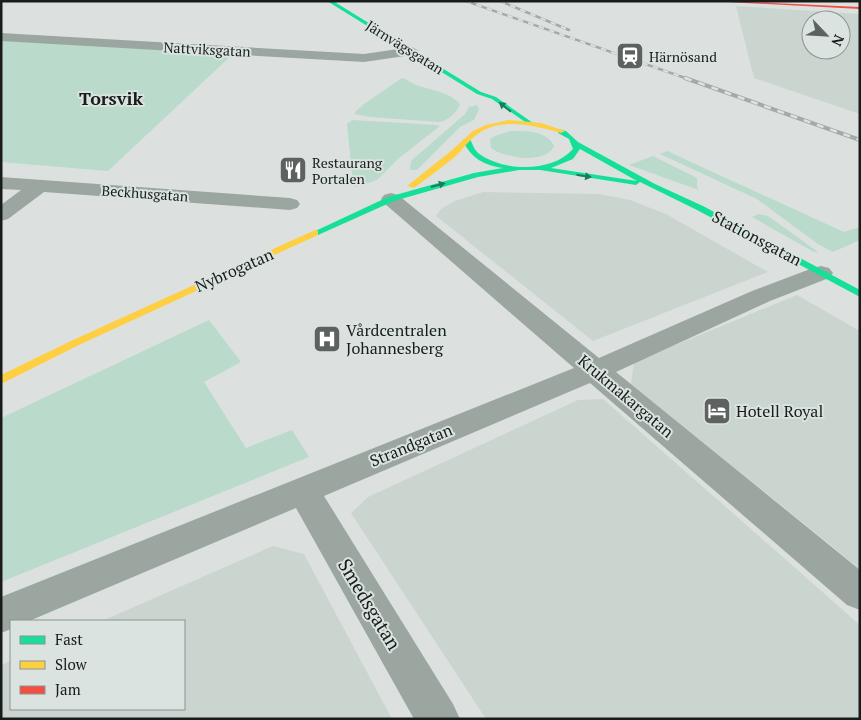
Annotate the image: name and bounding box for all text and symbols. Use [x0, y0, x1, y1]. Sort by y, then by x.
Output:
north arrow [801, 10, 851, 60]
street label: Järnvägsgatan [363, 16, 448, 79]
text: N [827, 32, 849, 50]
street label: Nattviksgatan [163, 37, 252, 61]
station icon: Härnösand [615, 41, 645, 71]
place label: Härnösand [649, 47, 717, 66]
district label: Torsvik [79, 86, 143, 110]
one-way arrow [499, 101, 512, 112]
place label: Restaurang Portalen [312, 153, 383, 188]
restaurant icon: Restaurang Portalen [278, 155, 308, 185]
one-way arrow [577, 172, 593, 180]
street label: Beckhusgatan [101, 180, 190, 206]
one-way arrow [430, 181, 445, 189]
street label: Stationsgatan [708, 205, 806, 271]
street label: Nybrogatan [191, 243, 277, 297]
place label: Vårdcentralen Johannesberg [346, 319, 447, 359]
hospital icon: Vårdcentralen Johannesberg [312, 324, 342, 354]
street label: Krukmakargatan [574, 350, 679, 443]
hotel icon: Hotell Royal [702, 396, 732, 426]
place label: Hotell Royal [736, 400, 823, 422]
street label: Strandgatan [366, 418, 456, 472]
street label: Smedsgatan [333, 554, 407, 654]
legend [10, 620, 185, 710]
text: Fast [55, 629, 83, 649]
text: Slow [55, 654, 88, 674]
text: Jam [55, 679, 81, 699]

